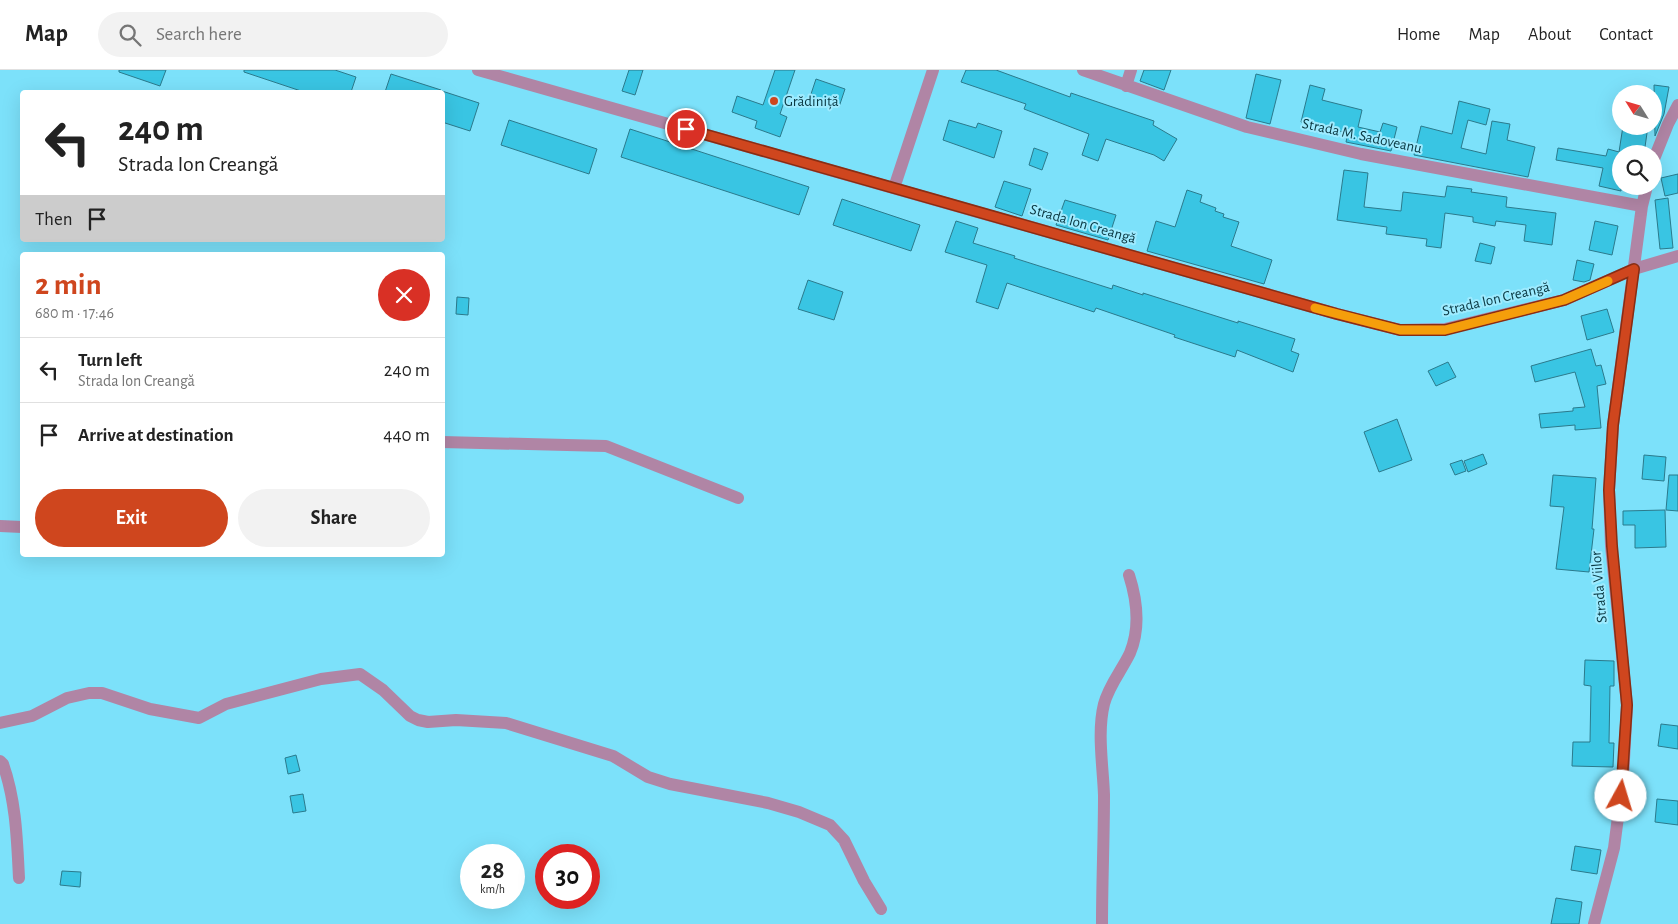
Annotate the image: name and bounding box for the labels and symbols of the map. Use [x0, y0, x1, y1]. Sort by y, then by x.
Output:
north arrow [1612, 85, 1662, 135]
place label: Grădiniță [784, 94, 839, 110]
marker: Grădiniță [768, 95, 780, 107]
pin [665, 108, 707, 150]
street label: Strada M. Sadoveanu [1301, 116, 1424, 156]
street label: Strada Ion Creangă [1028, 202, 1138, 246]
street label: Strada Ion Creangă [1441, 279, 1551, 319]
street label: Strada Viilor [1588, 550, 1610, 624]
position arrow [1594, 769, 1646, 821]
speed limit sign: 30 [535, 844, 600, 909]

